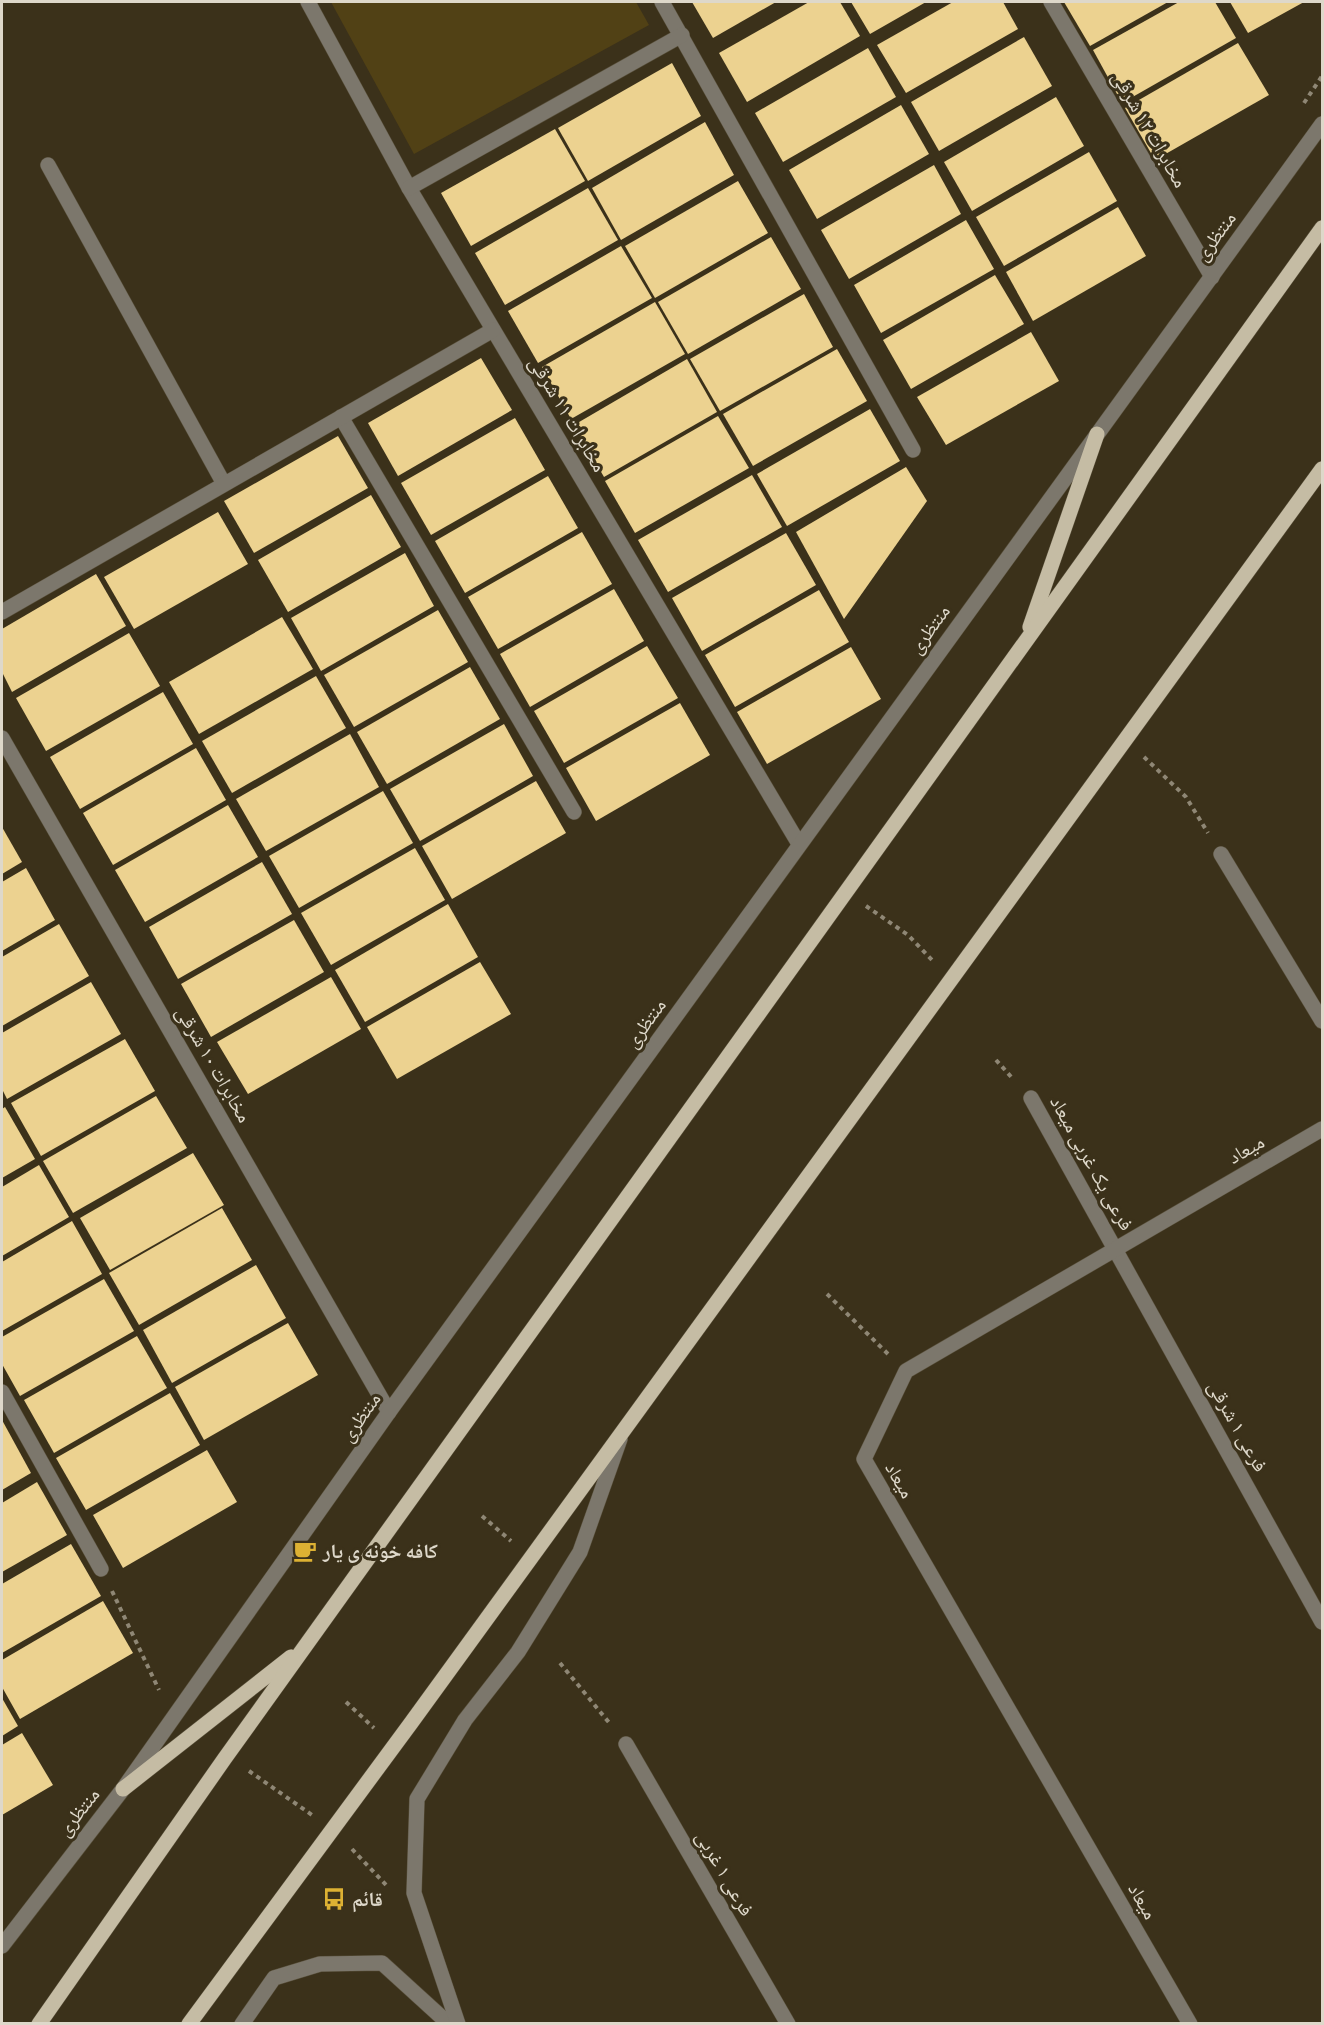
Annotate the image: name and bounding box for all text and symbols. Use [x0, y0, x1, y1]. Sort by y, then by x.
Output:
street label: مخابرات ۱۲ شرقی [1104, 66, 1194, 193]
street label: منتظری [1188, 206, 1243, 267]
street label: مخابرات ۱۱ شرقی [522, 351, 613, 478]
street label: منتظری [902, 599, 957, 660]
street label: منتظری [618, 993, 673, 1054]
street label: مخابرات ۱۰ شرقی [168, 1001, 258, 1128]
street label: فرعی یک غربی میعاد [1043, 1091, 1140, 1236]
street label: میعاد [1223, 1128, 1270, 1171]
street label: فرعی ۱ شرقی [1200, 1376, 1274, 1477]
street label: منتظری [334, 1387, 388, 1448]
street label: میعاد [878, 1457, 921, 1504]
cafe icon: کافه خونه ی یار [292, 1538, 318, 1564]
place label: کافه خونه ی یار [322, 1538, 438, 1566]
street label: منتظری [51, 1782, 107, 1843]
street label: فرعی ۱ غربی [688, 1825, 760, 1922]
street label: میعاد [1121, 1878, 1164, 1925]
bus stop icon: قائم [321, 1886, 347, 1912]
place label: قائم [352, 1886, 383, 1914]

